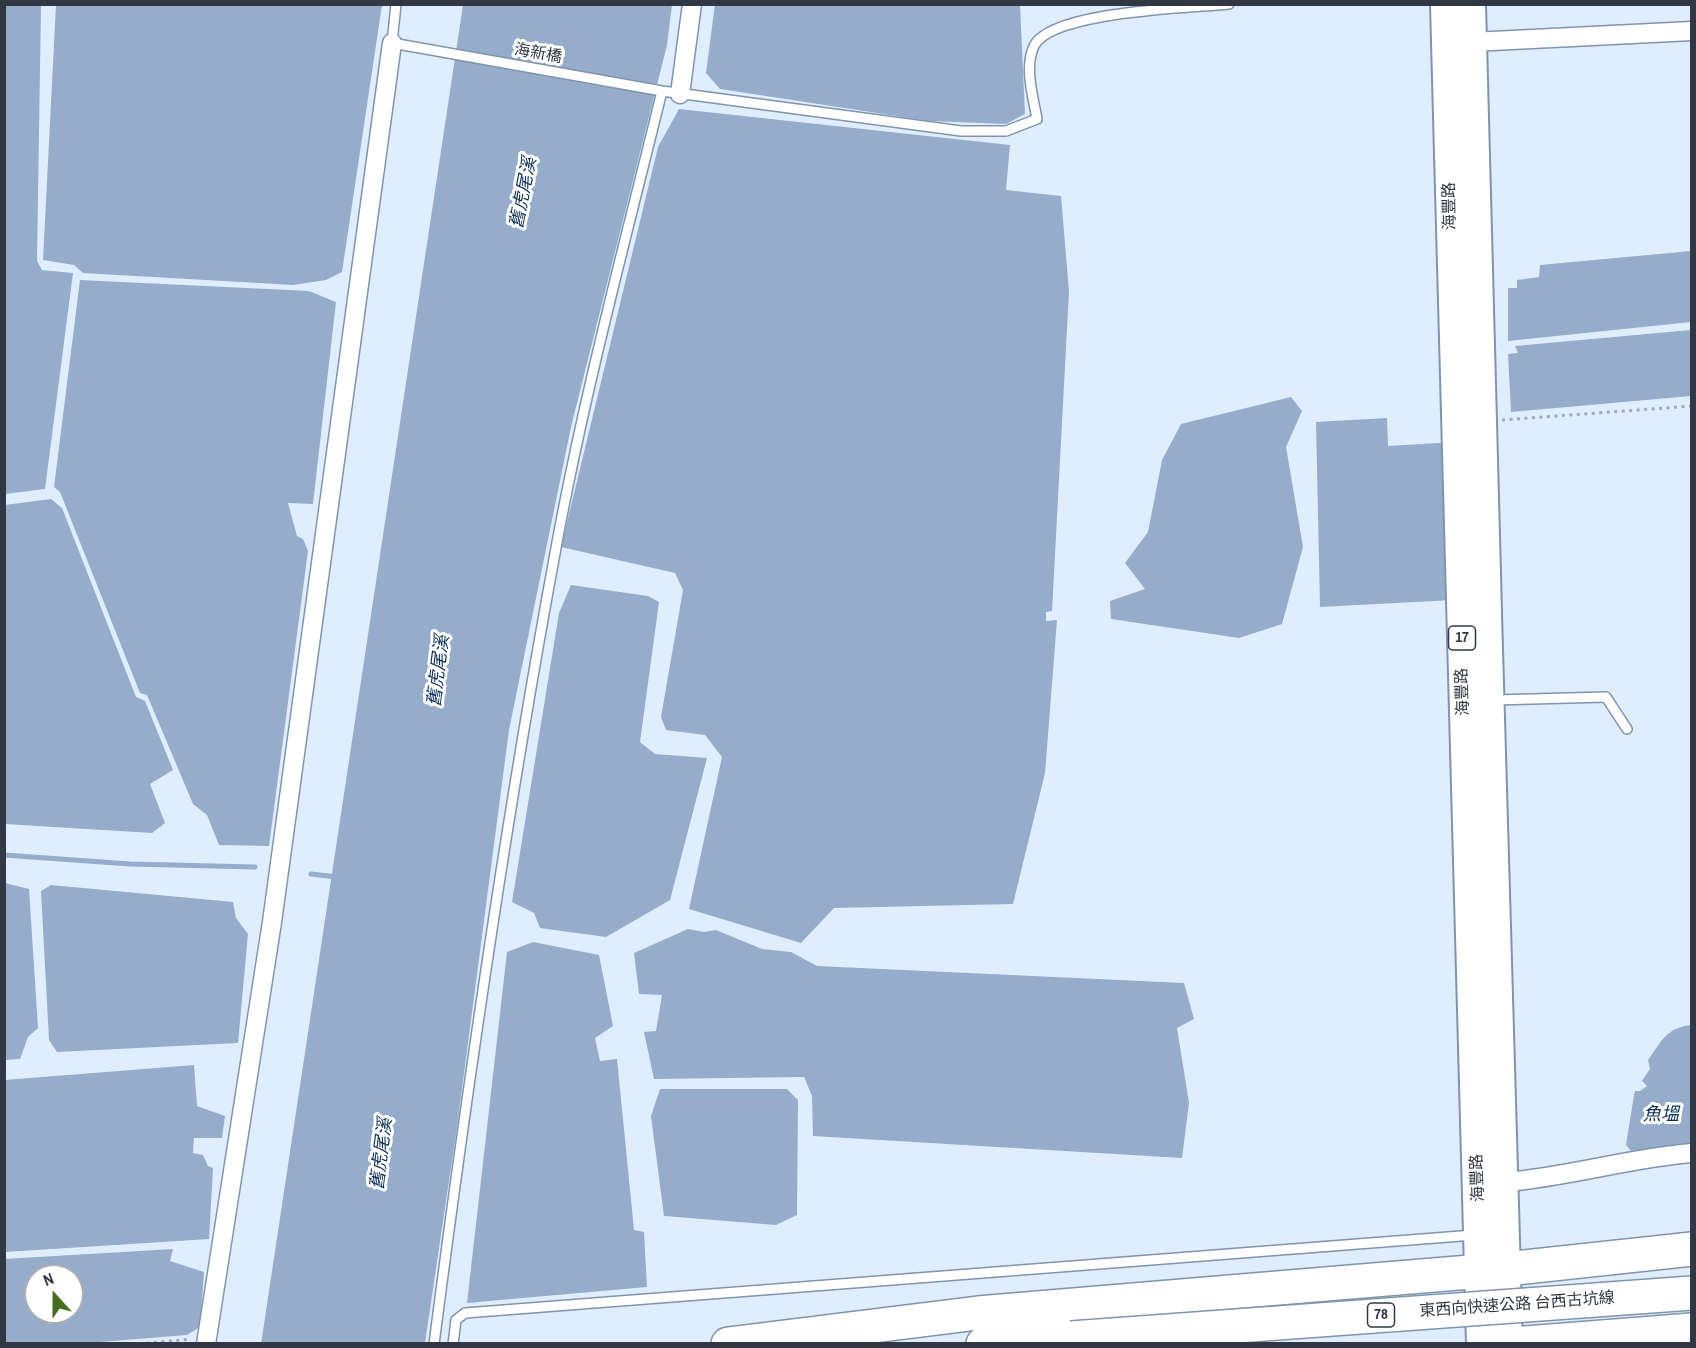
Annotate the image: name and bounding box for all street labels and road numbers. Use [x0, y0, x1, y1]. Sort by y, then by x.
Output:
street label: 海新橋 [513, 40, 563, 68]
street label: 海豐路 [1440, 182, 1460, 230]
road number: 17 [1448, 626, 1476, 650]
street label: 海豐路 [1453, 668, 1473, 716]
street label: 海豐路 [1468, 1154, 1488, 1202]
street label: 東西向快速公路 台西古坑線 [1419, 1289, 1615, 1321]
road number: 78 [1368, 1303, 1394, 1327]

